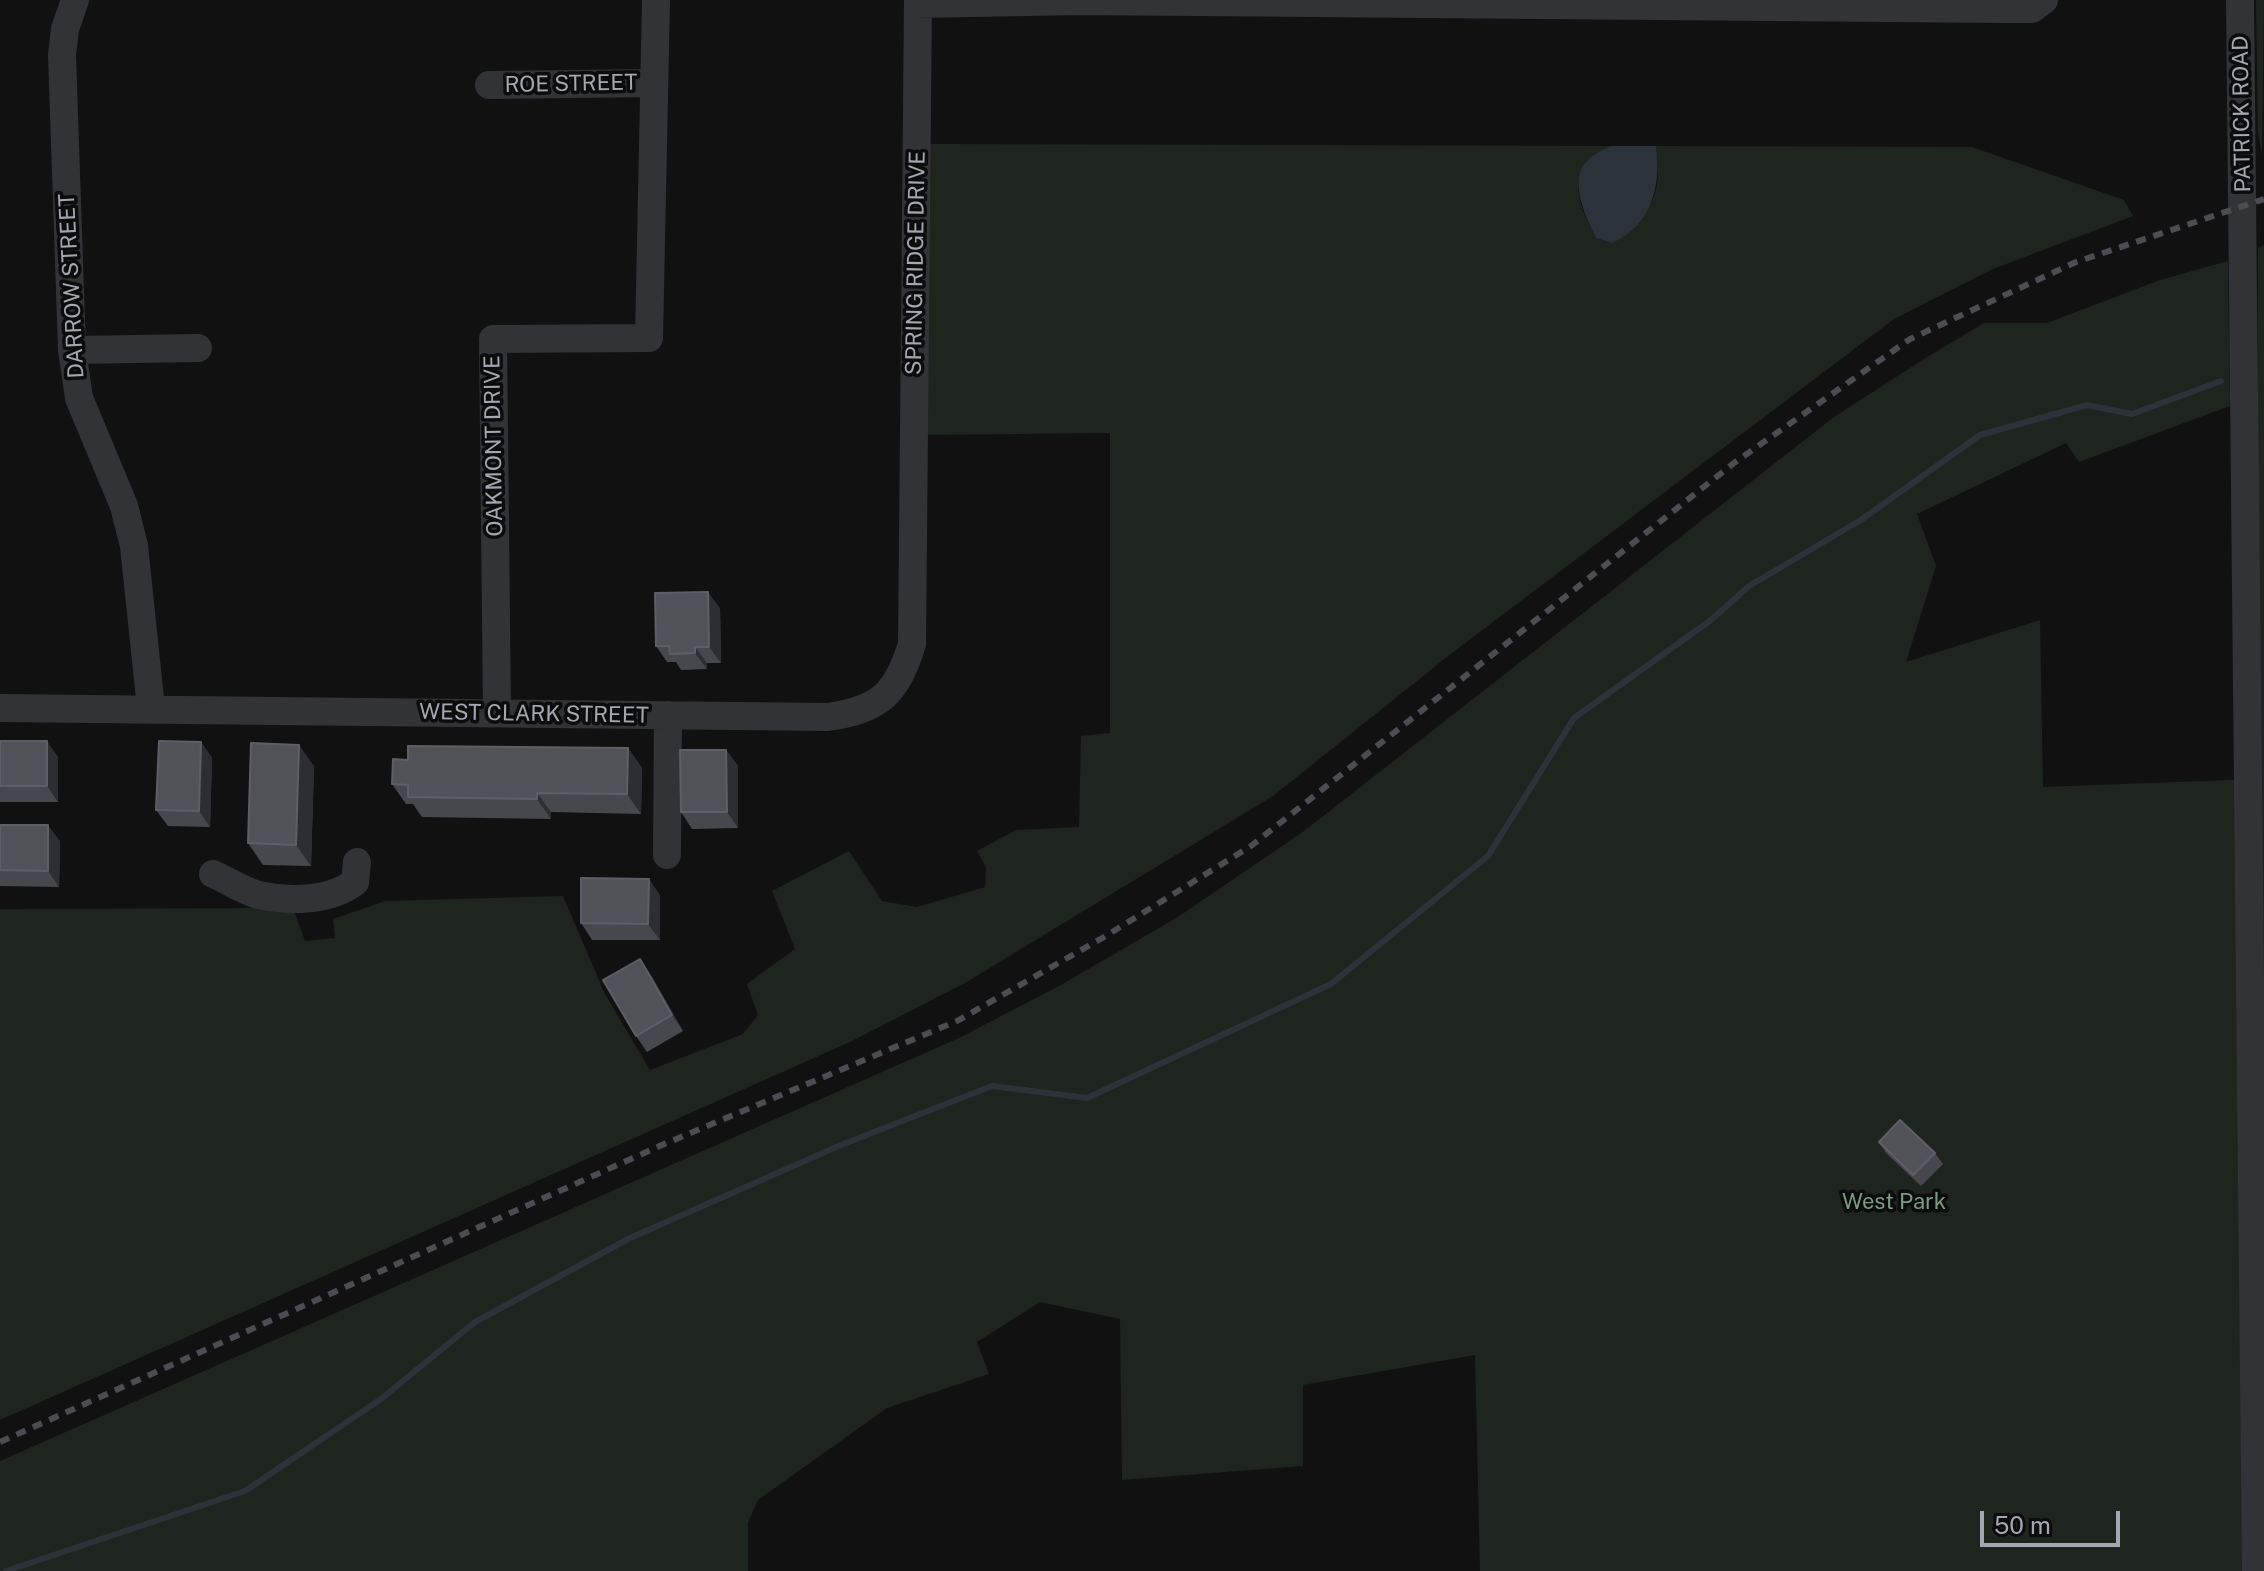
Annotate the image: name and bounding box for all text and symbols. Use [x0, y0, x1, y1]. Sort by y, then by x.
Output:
street label: PATRICK ROAD [2227, 35, 2257, 193]
street label: ROE STREET [504, 70, 638, 98]
street label: SPRING RIDGE DRIVE [901, 151, 931, 375]
street label: DARROW STREET [54, 193, 90, 379]
street label: OAKMONT DRIVE [479, 355, 509, 537]
street label: WEST CLARK STREET [419, 699, 649, 729]
park label: West Park [1842, 1189, 1946, 1215]
scale bar [1984, 1495, 2124, 1545]
text: 50 m [1994, 1511, 2051, 1539]

